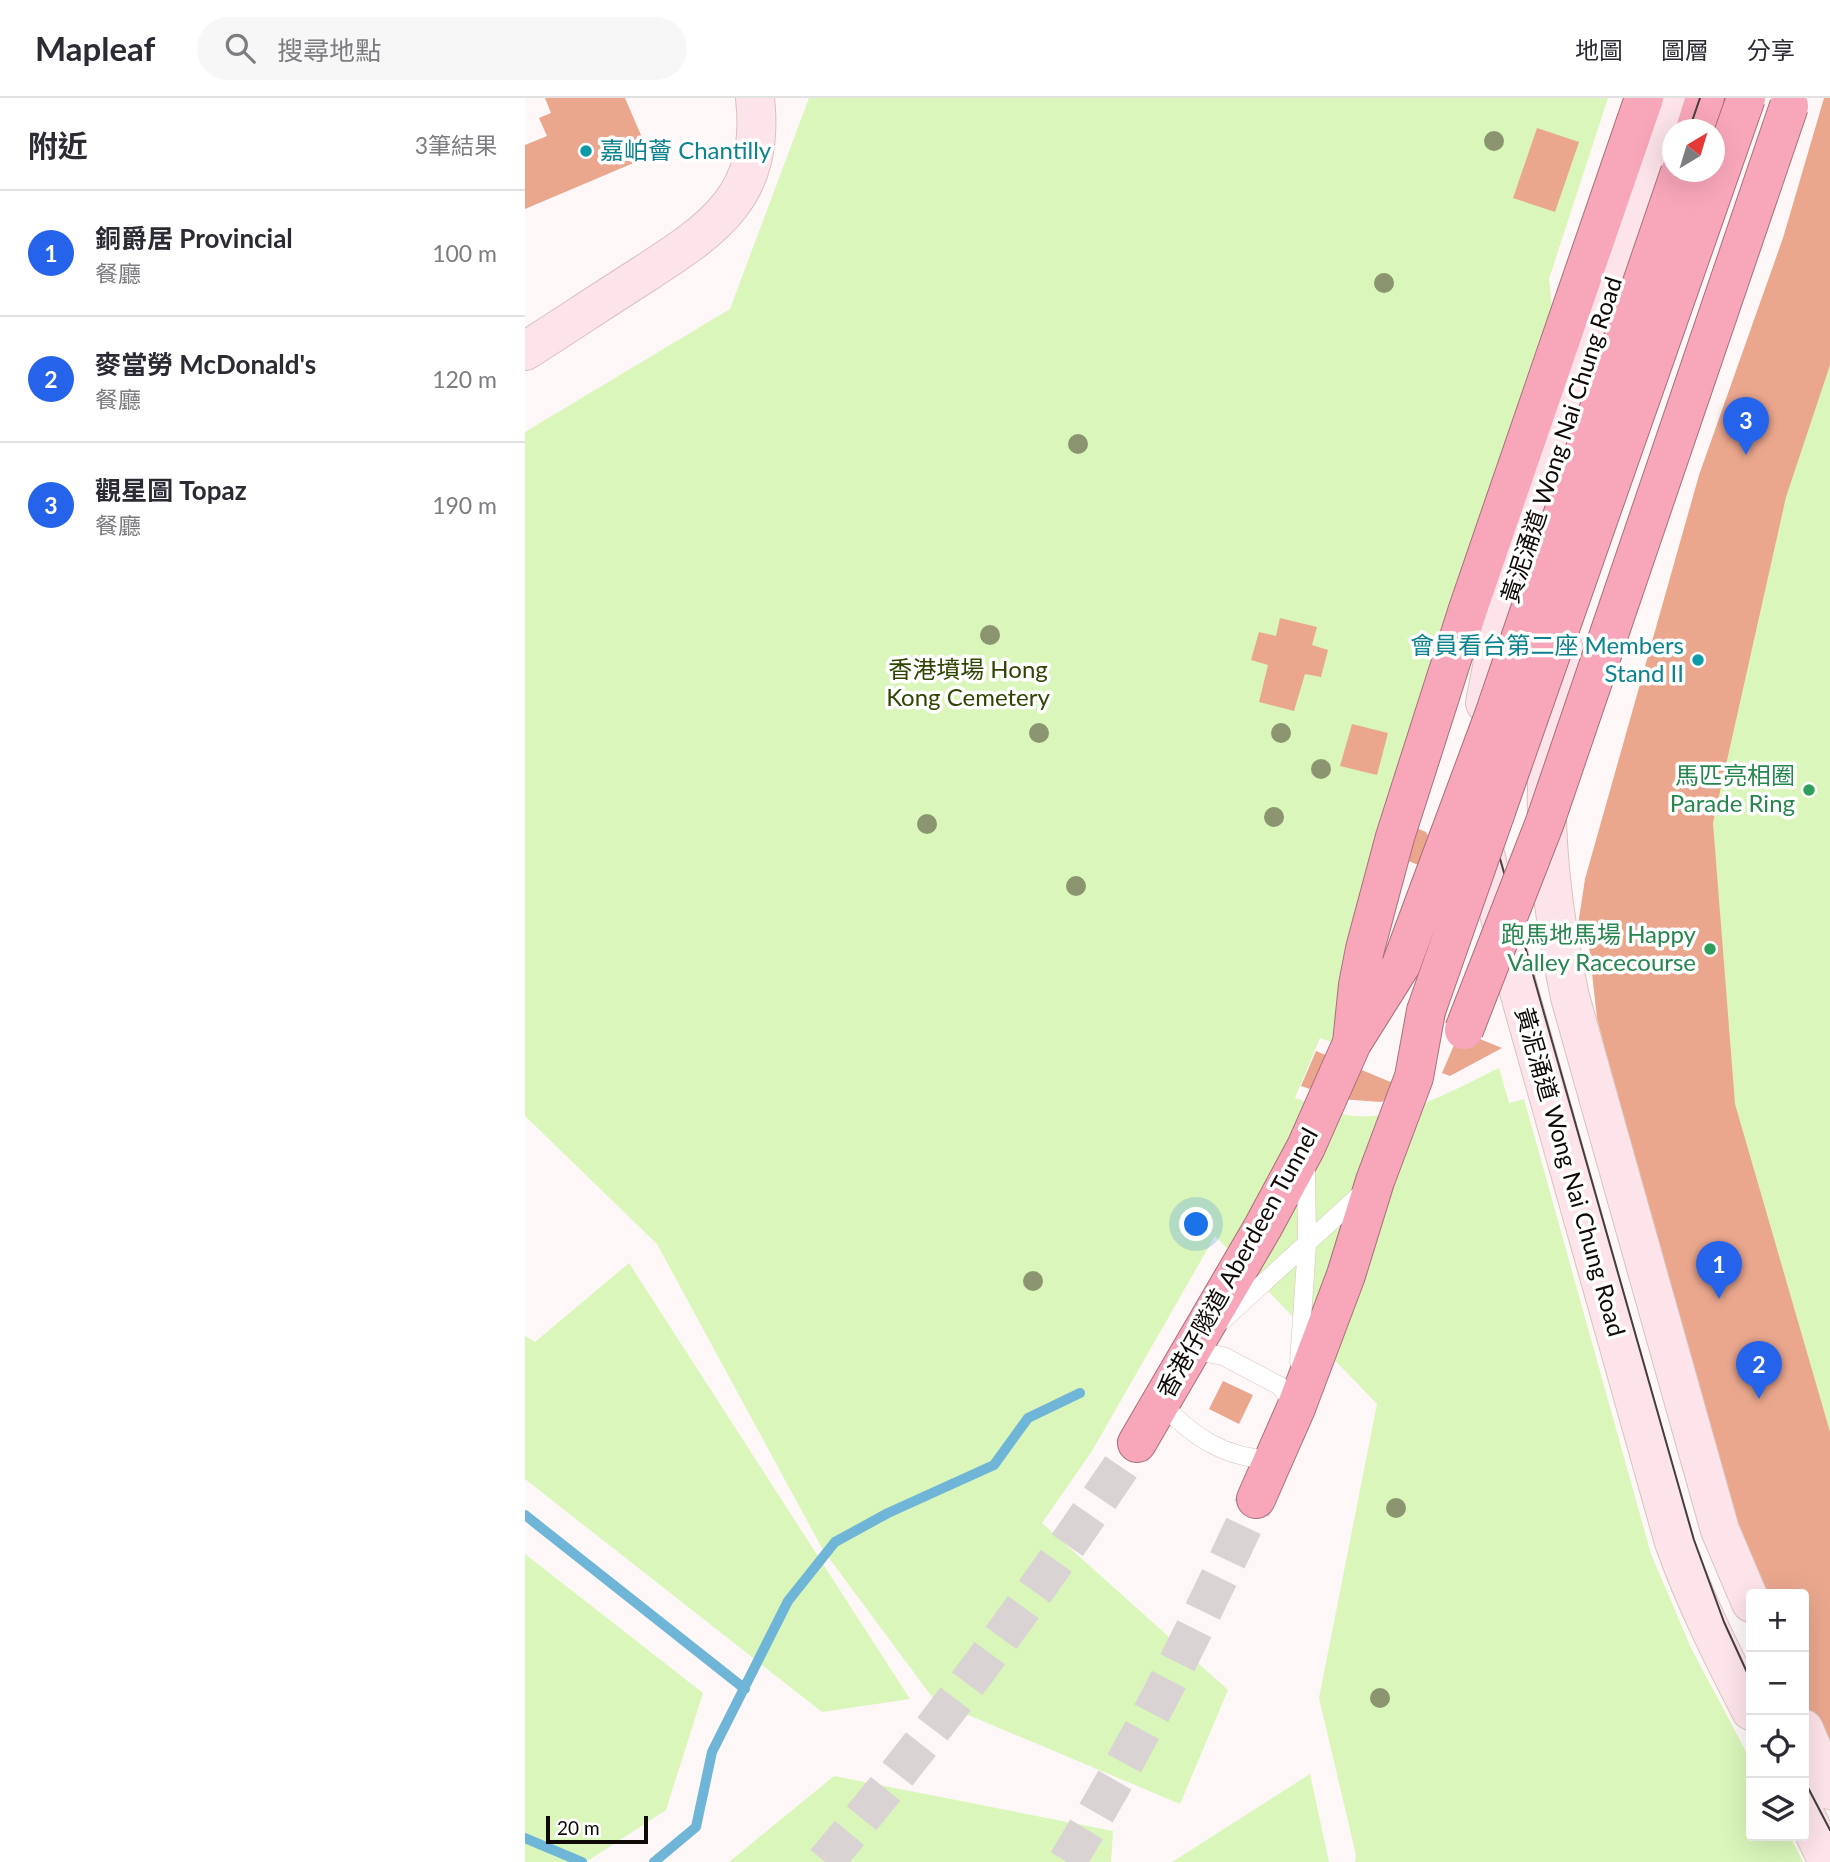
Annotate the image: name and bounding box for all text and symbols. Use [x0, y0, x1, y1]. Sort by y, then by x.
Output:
search box [197, 17, 687, 80]
text: Mapleaf [35, 28, 155, 68]
icon: search [221, 29, 259, 67]
text: 搜尋地點 [277, 34, 381, 66]
text: 地圖 [1575, 35, 1623, 64]
text: 圖層 [1661, 35, 1709, 64]
text: 分享 [1747, 35, 1795, 64]
north arrow [1662, 119, 1725, 182]
text: 附近 [28, 127, 88, 163]
text: 3筆結果 [415, 131, 497, 159]
place label: 嘉岶薈 Chantilly [600, 135, 772, 164]
marker: 嘉岶薈 Chantilly [578, 143, 594, 159]
text: 銅爵居 Provincial [95, 222, 293, 254]
text: 1 [44, 239, 58, 267]
text: 100 m [432, 239, 497, 267]
text: 餐廳 [95, 259, 141, 287]
street label: 黃泥涌道 Wong Nai Chung Road [1494, 273, 1627, 606]
text: 麥當勞 McDonald's [95, 348, 316, 380]
text: 2 [44, 365, 58, 393]
text: 120 m [432, 365, 497, 393]
text: 餐廳 [95, 385, 141, 413]
pin: 3 [1723, 397, 1769, 455]
text: 觀星圖 Topaz [95, 474, 247, 506]
text: 3 [44, 491, 58, 519]
text: 190 m [432, 491, 497, 519]
text: 餐廳 [95, 511, 141, 539]
place label: 會員看台第二座 Members Stand II [1410, 630, 1684, 687]
marker: 會員看台第二座 Members Stand II [1690, 652, 1706, 668]
park label: 香港墳場 Hong Kong Cemetery [886, 654, 1050, 711]
place label: 馬匹亮相圈 Parade Ring [1670, 760, 1795, 817]
marker: 馬匹亮相圈 Parade Ring [1801, 782, 1817, 798]
place label: 跑馬地馬場 Happy Valley Racecourse [1501, 919, 1697, 976]
marker: 跑馬地馬場 Happy Valley Racecourse [1702, 941, 1718, 957]
street label: 黃泥涌道 Wong Nai Chung Road [1510, 1004, 1632, 1340]
street label: 香港仔隧道 Aberdeen Tunnel [1150, 1122, 1323, 1402]
your location [1179, 1207, 1213, 1241]
pin: 1 [1696, 1241, 1742, 1299]
pin: 2 [1736, 1341, 1782, 1399]
map controls [1746, 1589, 1809, 1841]
button: + [1746, 1589, 1809, 1652]
button: − [1746, 1652, 1809, 1715]
button: locate [1746, 1715, 1809, 1778]
button: layers [1746, 1778, 1809, 1841]
scale bar [546, 1813, 647, 1845]
text: 20 m [557, 1816, 600, 1839]

